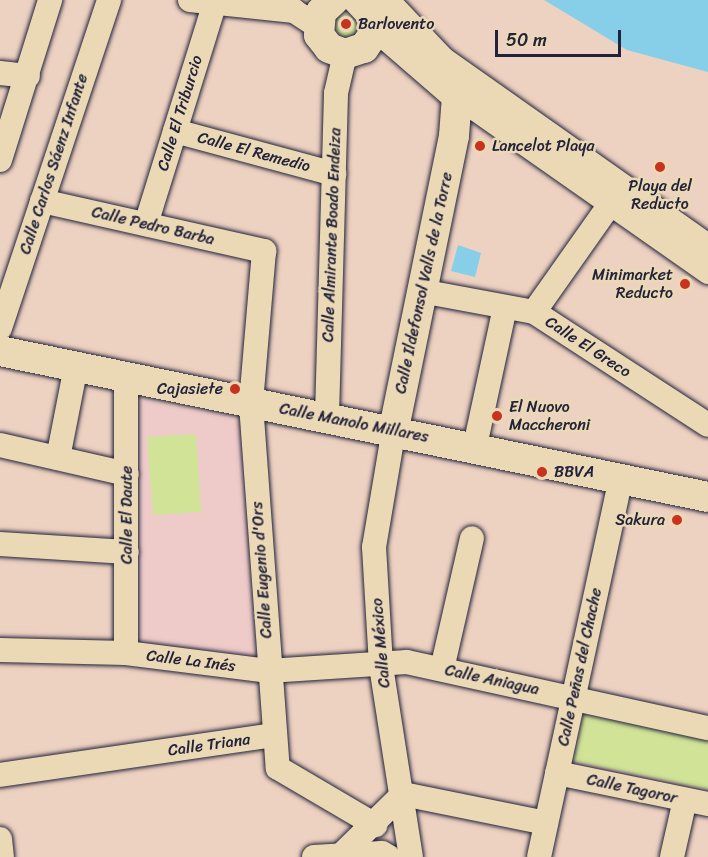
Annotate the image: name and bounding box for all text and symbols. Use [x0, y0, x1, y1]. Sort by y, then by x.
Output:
place label: Barlovento [358, 14, 434, 34]
marker: Barlovento [339, 17, 353, 31]
scale bar [498, 18, 624, 56]
text: 50 m [506, 24, 547, 56]
street label: Calle El Triburcio [153, 53, 207, 173]
street label: Calle Carlos Sáenz Infante [16, 72, 92, 256]
street label: Calle El Remedio [195, 128, 313, 176]
street label: Calle Almirante Boado Endeiza [319, 128, 345, 342]
place label: Lancelot Playa [492, 136, 595, 156]
marker: Lancelot Playa [473, 139, 487, 153]
marker: Playa del Reducto [653, 160, 667, 174]
street label: Calle Ildefonsol Valls de la Torre [391, 171, 457, 395]
place label: Playa del Reducto [628, 176, 692, 214]
street label: Calle Pedro Barba [89, 202, 217, 250]
place label: Minimarket Reducto [592, 265, 673, 303]
marker: Minimarket Reducto [678, 277, 692, 291]
street label: Calle El Greco [542, 312, 634, 382]
place label: Cajasiete [157, 379, 223, 399]
marker: Cajasiete [228, 382, 242, 396]
place label: El Nuovo Maccheroni [509, 397, 590, 435]
street label: Calle Manolo Millares [278, 399, 430, 447]
marker: El Nuovo Maccheroni [490, 409, 504, 423]
place label: BBVA [554, 462, 594, 482]
marker: BBVA [535, 465, 549, 479]
street label: Calle El Daute [117, 466, 137, 564]
street label: Calle Eugenio d'Ors [248, 501, 276, 639]
place label: Sakura [615, 510, 665, 530]
marker: Sakura [670, 513, 684, 527]
street label: Calle Peñas del Chache [554, 586, 606, 748]
street label: Calle México [368, 598, 394, 688]
street label: Calle La Inés [145, 646, 237, 676]
street label: Calle Aniagua [443, 661, 541, 699]
street label: Calle Triana [167, 730, 251, 760]
street label: Calle Tagoror [585, 770, 679, 808]

